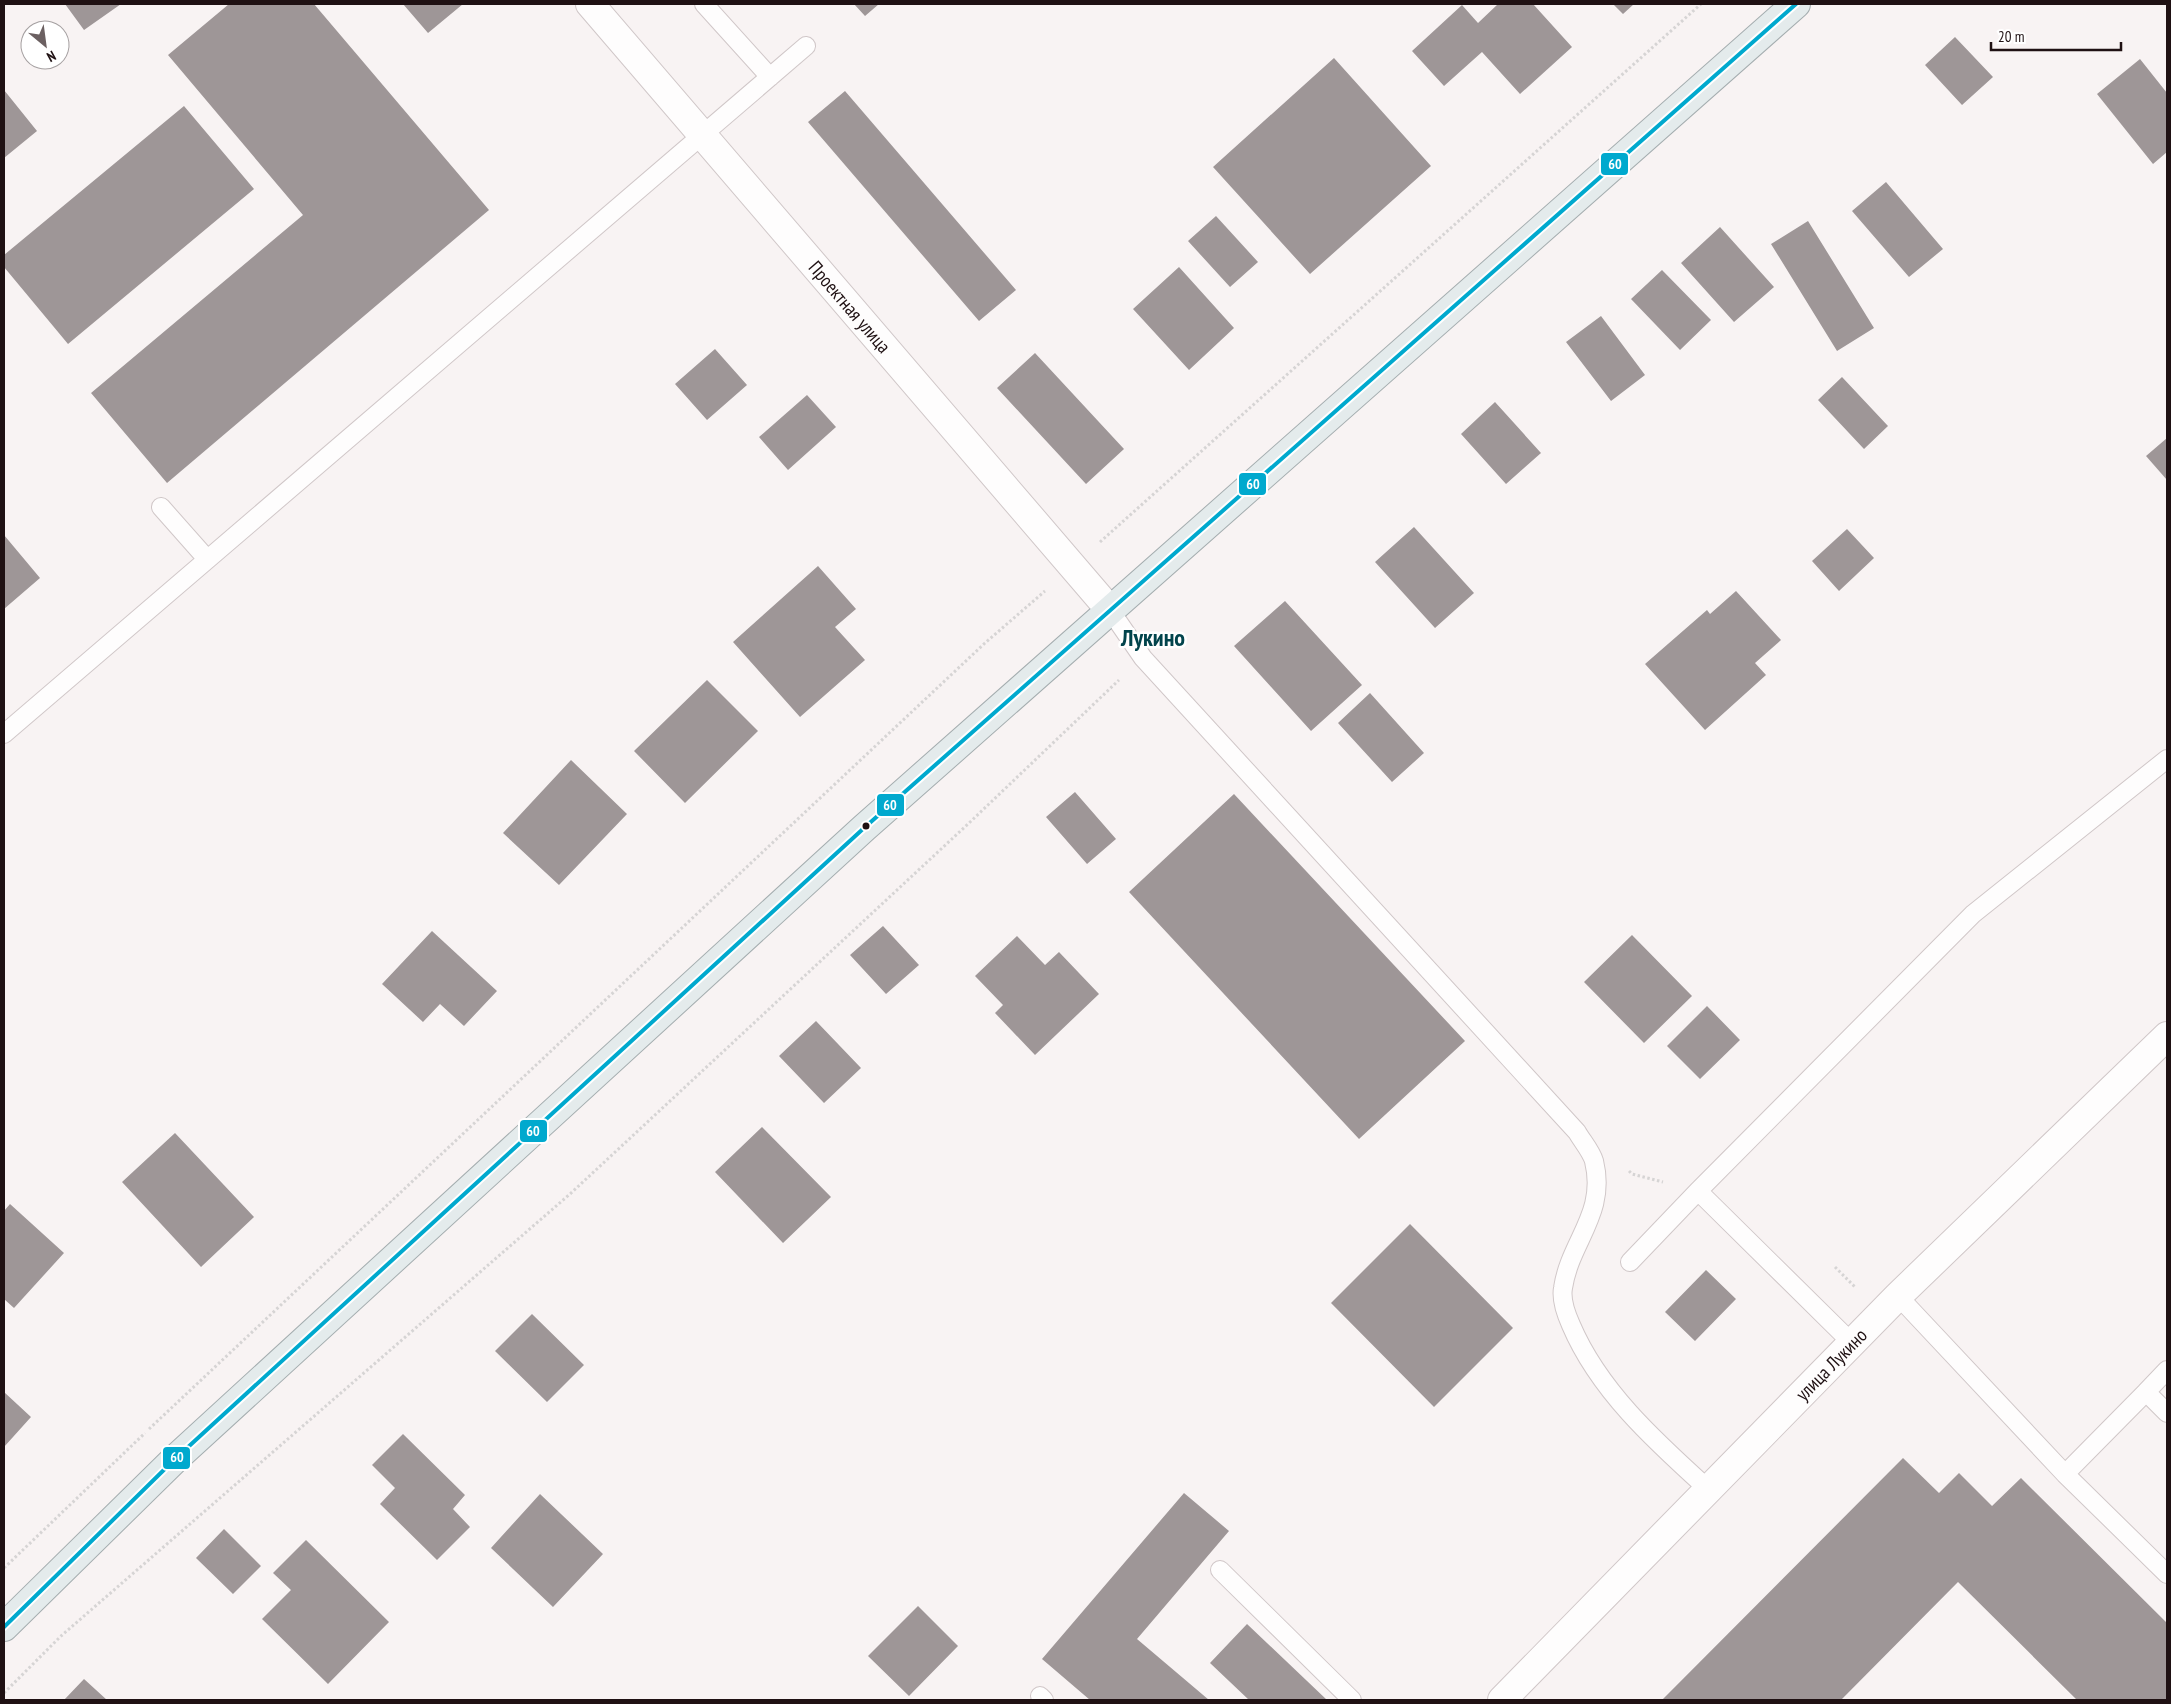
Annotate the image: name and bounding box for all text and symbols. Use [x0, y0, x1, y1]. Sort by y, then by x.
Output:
north arrow [20, 20, 70, 70]
scale bar [1991, 20, 2121, 52]
text: 20 m [1998, 27, 2024, 46]
text: N [44, 47, 59, 66]
line badge: 60 [1600, 152, 1629, 176]
text: 60 [1608, 155, 1622, 173]
street label: Проектная улица [804, 256, 896, 358]
line badge: 60 [1238, 472, 1267, 496]
text: 60 [1246, 475, 1260, 493]
district label: Лукино [1120, 622, 1185, 653]
line badge: 60 [876, 793, 905, 817]
text: 60 [883, 796, 897, 814]
unlabelled marker [861, 821, 871, 831]
line badge: 60 [519, 1119, 548, 1143]
text: 60 [526, 1122, 540, 1140]
street label: улица Лукино [1790, 1323, 1872, 1406]
line badge: 60 [162, 1446, 191, 1470]
text: 60 [170, 1448, 184, 1466]

